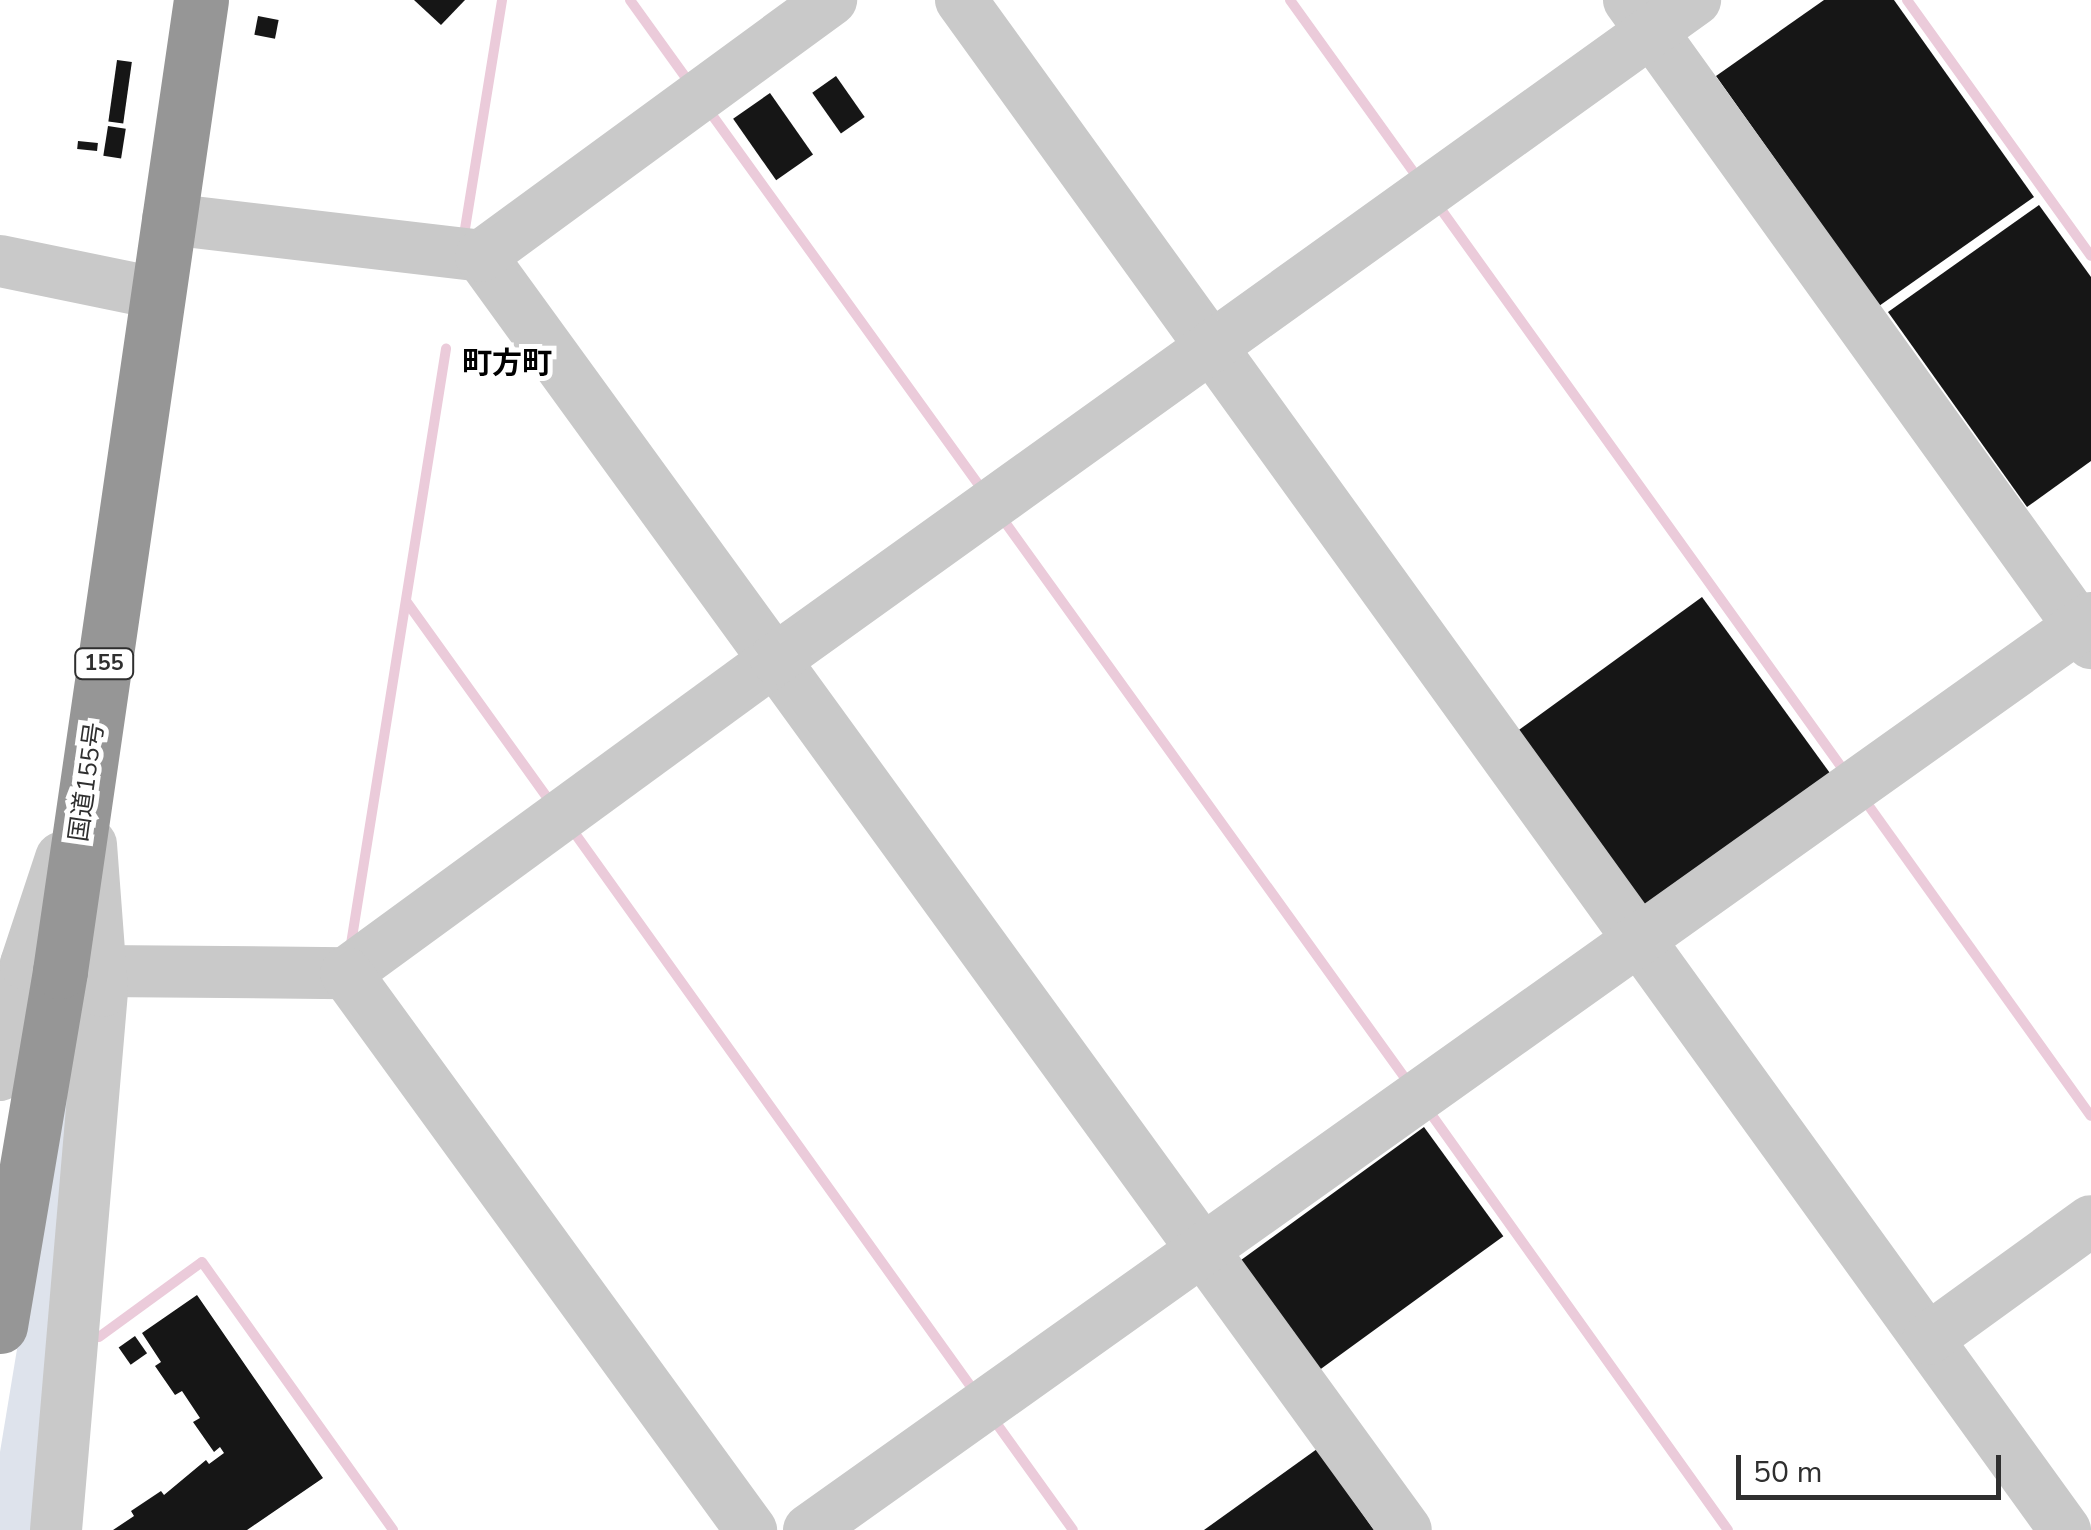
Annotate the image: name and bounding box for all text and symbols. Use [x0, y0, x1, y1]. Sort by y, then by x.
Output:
district label: 町方町 [462, 346, 552, 382]
road number: 155 [74, 647, 134, 681]
street label: 国道155号 [64, 720, 110, 844]
scale bar [1741, 1435, 2006, 1497]
text: 50 m [1753, 1452, 1822, 1493]

